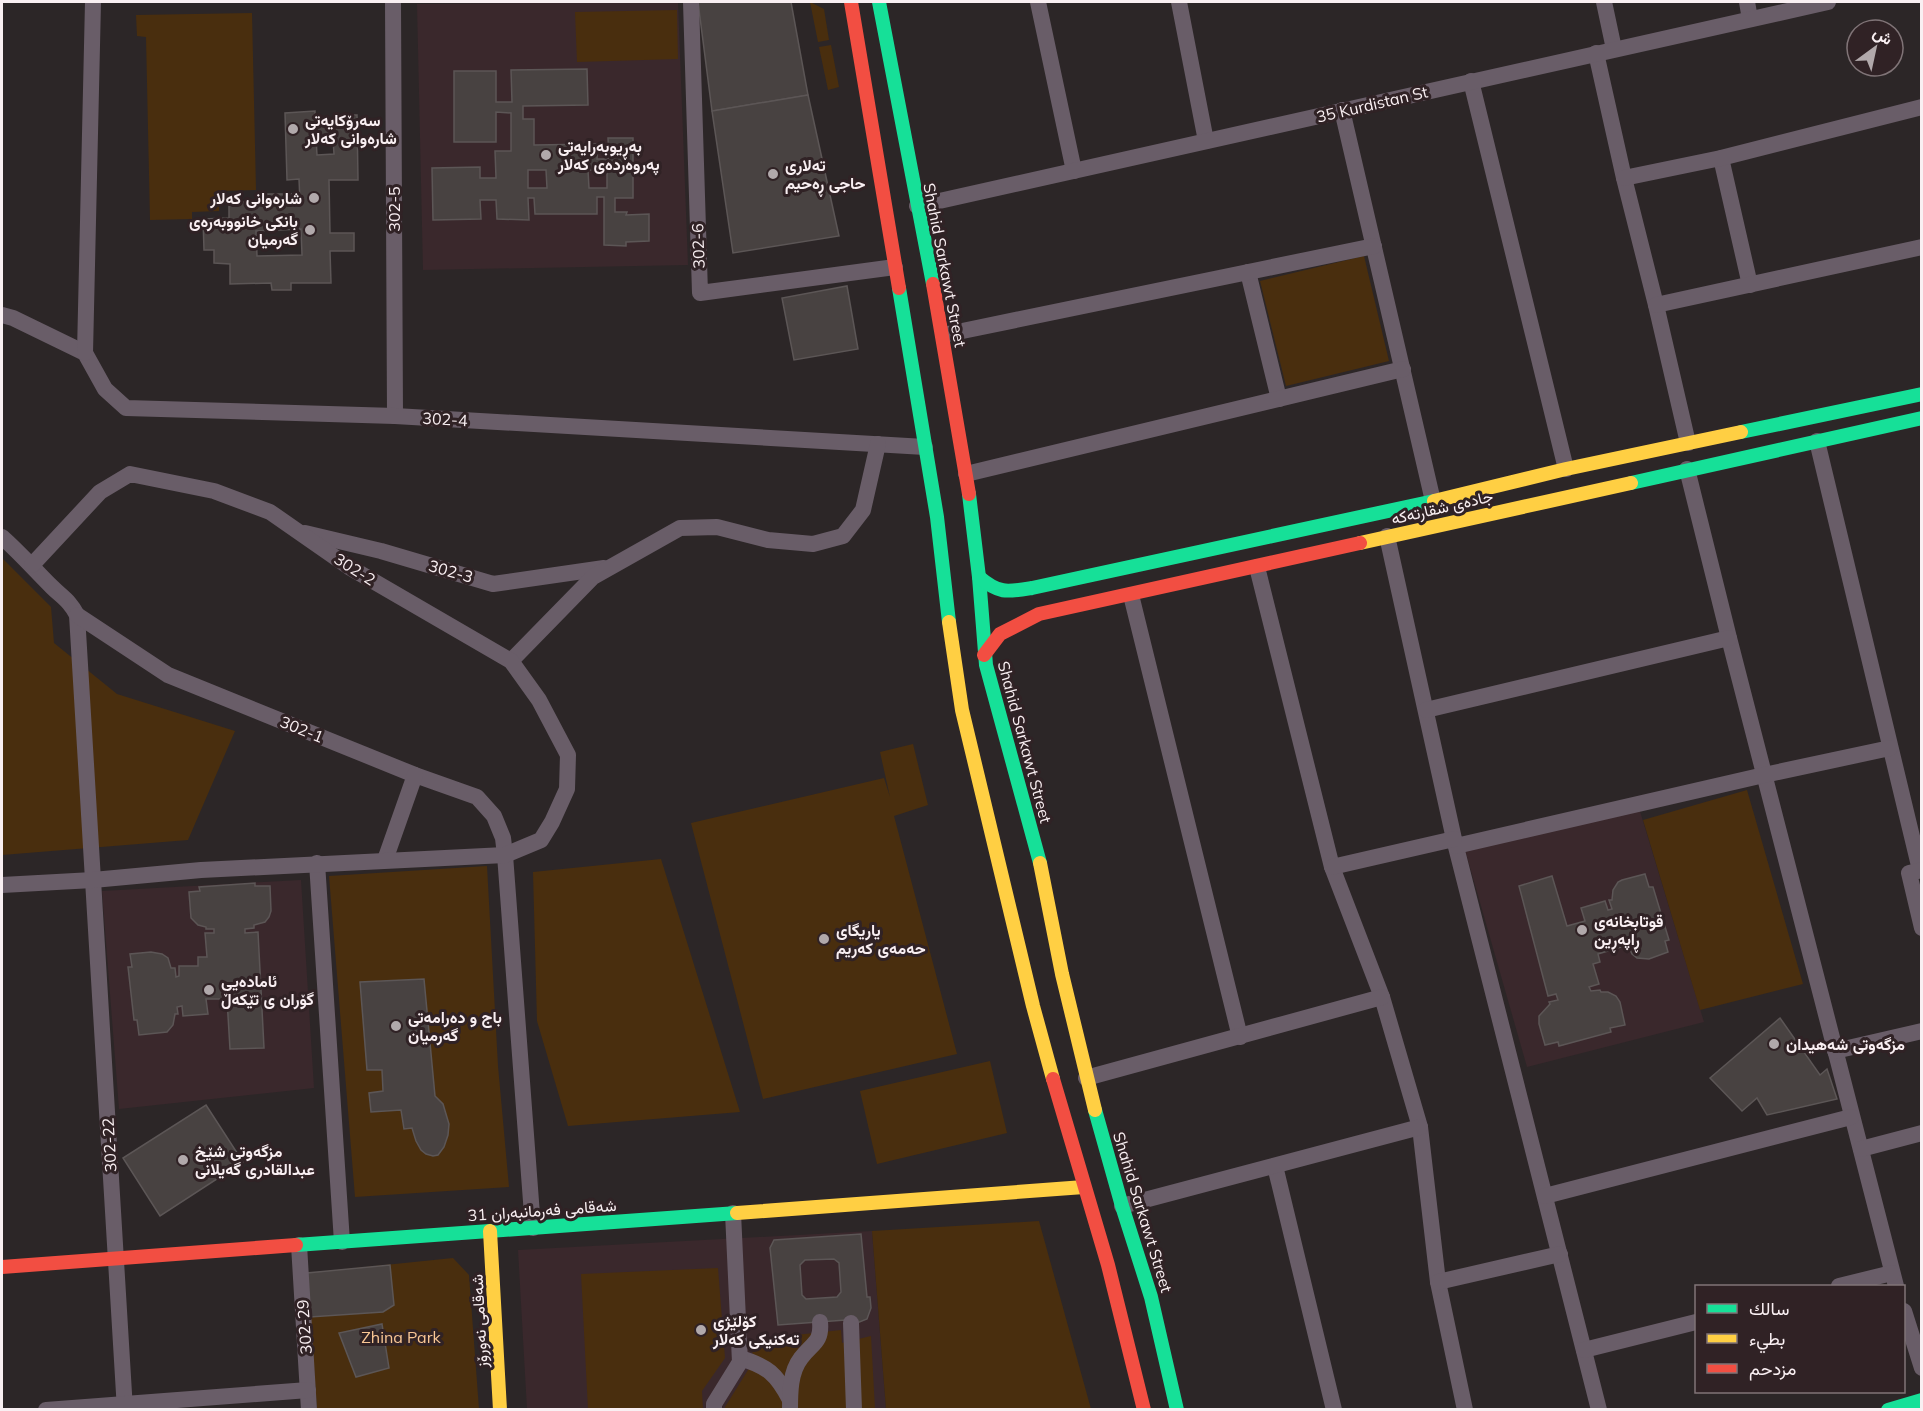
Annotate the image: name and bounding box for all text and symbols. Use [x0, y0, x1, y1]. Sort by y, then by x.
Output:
north arrow [1845, 18, 1905, 78]
text: ش [1870, 22, 1897, 49]
street label: 35 Kurdistan St [1314, 81, 1430, 127]
place label: سەرۆکایەتی شارەوانی کەلار [304, 110, 397, 149]
marker: سەرۆکایەتی شارەوانی کەلار [286, 122, 300, 136]
place label: بەڕیوبەرایەتی پەروەردەی کەلار [557, 136, 660, 176]
marker: بەڕیوبەرایەتی پەروەردەی کەلار [539, 148, 553, 162]
place label: تەلاری حاجی ڕەحیم [785, 155, 865, 197]
marker: تەلاری حاجی ڕەحیم [766, 167, 780, 181]
street label: Shahid Sarkawt Street [919, 181, 971, 349]
street label: 302-5 [384, 186, 404, 232]
place label: شارەوانی کەلار [209, 188, 302, 209]
marker: شارەوانی کەلار [307, 191, 321, 205]
place label: بانکی خانووبەرەی گەرمیان [189, 211, 298, 250]
marker: بانکی خانووبەرەی گەرمیان [303, 223, 317, 237]
street label: 302-6 [687, 223, 709, 269]
street label: 302-4 [422, 408, 469, 430]
street label: جادەی شقارتەکە [1389, 486, 1495, 529]
street label: 302-2 [331, 549, 379, 589]
street label: 302-3 [426, 555, 476, 587]
street label: Shahid Sarkawt Street [994, 659, 1056, 826]
street label: 302-1 [277, 711, 327, 747]
place label: قوتابخانەی ڕاپەڕین [1594, 911, 1664, 953]
place label: یاریگای ‌حەمەی کەریم [836, 920, 926, 959]
marker: قوتابخانەی ڕاپەڕین [1575, 923, 1589, 937]
marker: یاریگای ‌حەمەی کەریم [817, 932, 831, 946]
place label: ئامادەیی گۆران ی تێکەڵ [221, 971, 314, 1010]
marker: ئامادەیی گۆران ی تێکەڵ [202, 983, 216, 997]
place label: باج و دەرامەتی گەرمیان [408, 1007, 502, 1046]
marker: باج و دەرامەتی گەرمیان [389, 1019, 403, 1033]
place label: مزگەوتی شەهیدان [1786, 1034, 1905, 1055]
marker: مزگەوتی شەهیدان [1767, 1037, 1781, 1051]
street label: 302-22 [98, 1117, 120, 1173]
street label: Shahid Sarkawt Street [1109, 1129, 1177, 1295]
place label: مزگەوتی شێخ عبدالقادری گەیلانی [195, 1141, 315, 1180]
marker: مزگەوتی شێخ عبدالقادری گەیلانی [176, 1153, 190, 1167]
street label: شەقامی فەرمانبەران 31 [467, 1195, 617, 1226]
street label: شەقامی نەورۆز [467, 1274, 492, 1369]
legend [1695, 1285, 1905, 1393]
text: سالك [1749, 1297, 1789, 1320]
street label: 302-29 [292, 1299, 316, 1355]
place label: کۆلێژی تەکنیکی کەلار [712, 1311, 800, 1350]
marker: کۆلێژی تەکنیکی کەلار [694, 1323, 708, 1337]
park label: Zhina Park [361, 1327, 442, 1347]
text: بطيء [1749, 1327, 1785, 1354]
text: مزدحم [1749, 1357, 1796, 1381]

